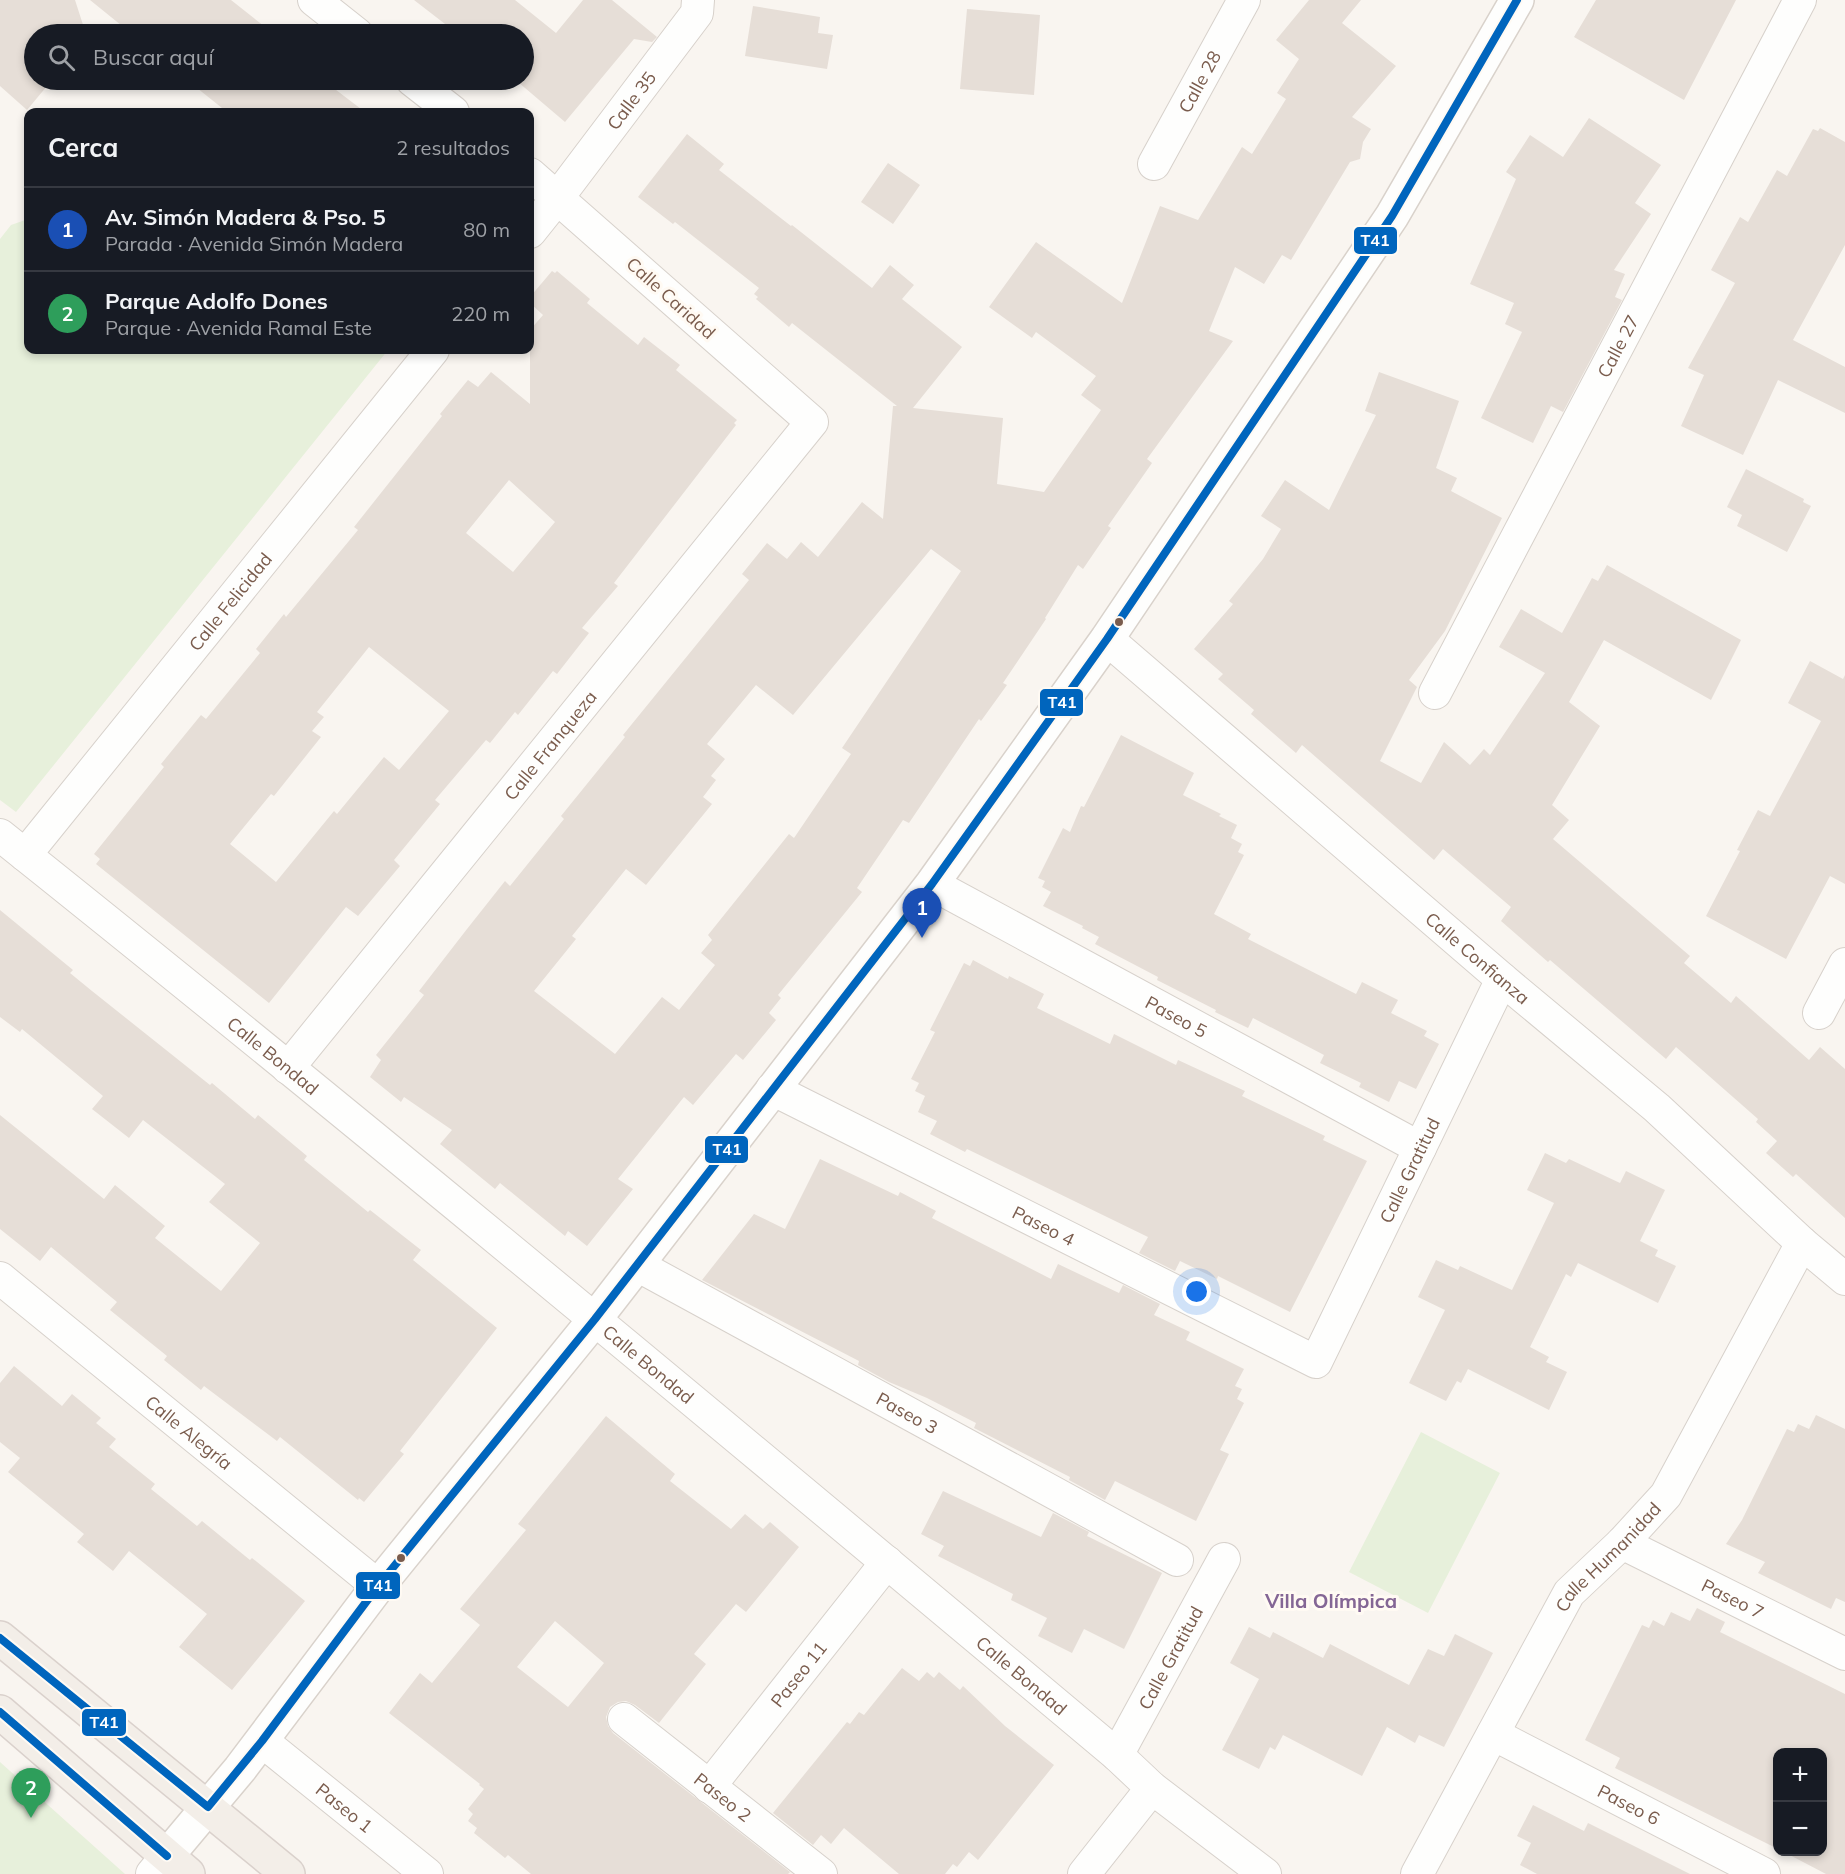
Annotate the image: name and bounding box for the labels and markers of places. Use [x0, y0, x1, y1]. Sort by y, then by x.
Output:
unlabelled marker [1113, 616, 1125, 628]
pin: 1 [902, 888, 942, 938]
unlabelled marker [395, 1552, 407, 1564]
pin: 2 [12, 1768, 51, 1818]

